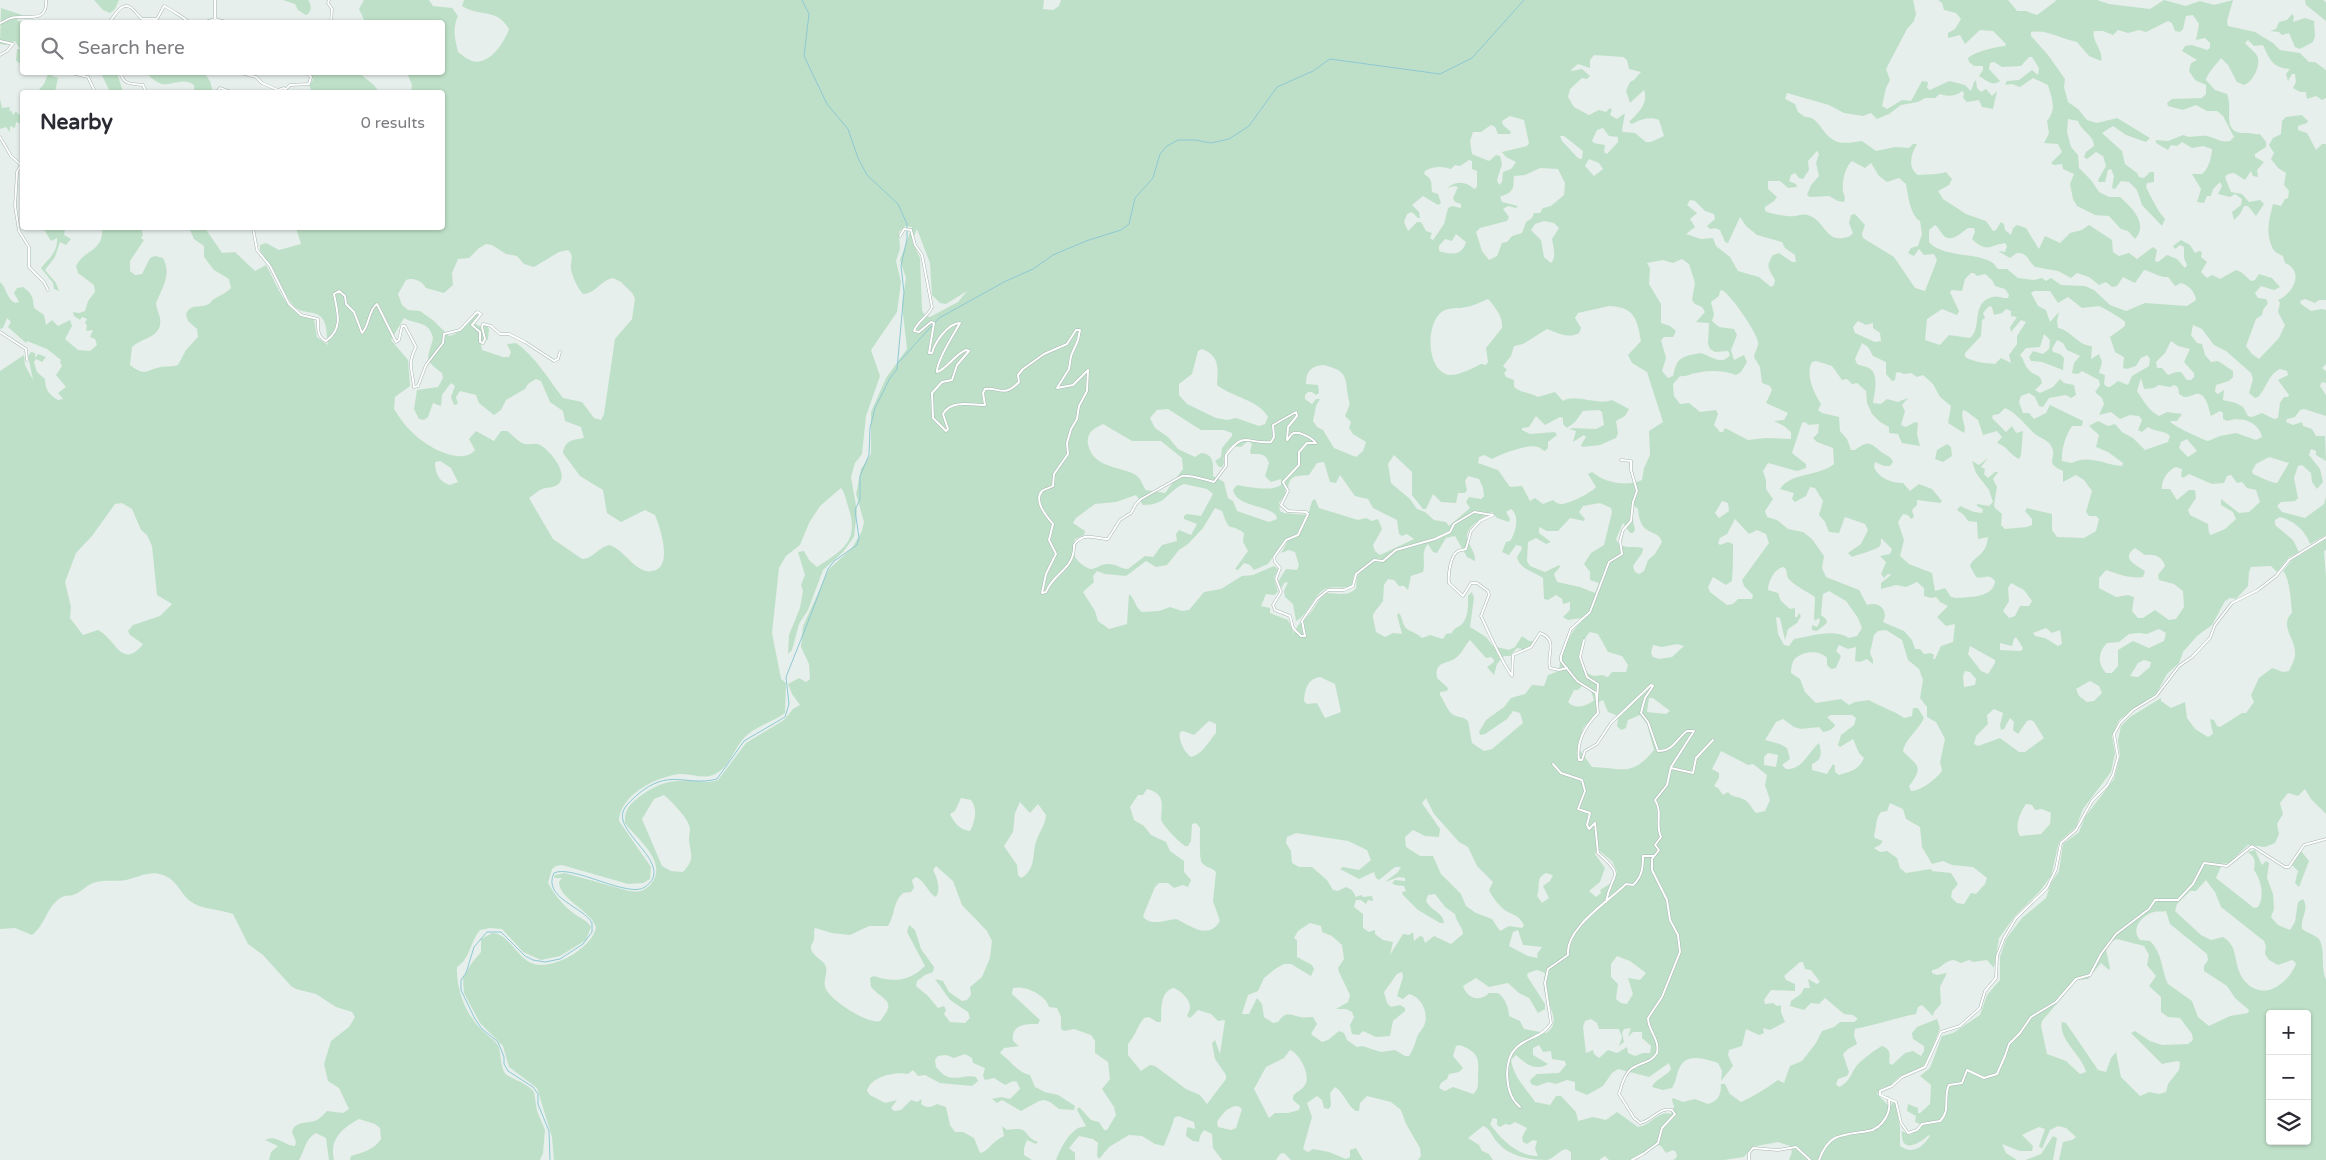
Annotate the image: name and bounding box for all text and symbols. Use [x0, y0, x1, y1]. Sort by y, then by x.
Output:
search box [20, 20, 445, 75]
icon: search [38, 34, 66, 62]
text: Search here [78, 37, 185, 59]
text: Nearby [40, 110, 113, 135]
text: 0 results [361, 113, 425, 133]
map controls [2266, 1010, 2311, 1145]
button: + [2266, 1010, 2311, 1055]
button: − [2266, 1055, 2311, 1100]
button: layers [2266, 1100, 2311, 1145]

